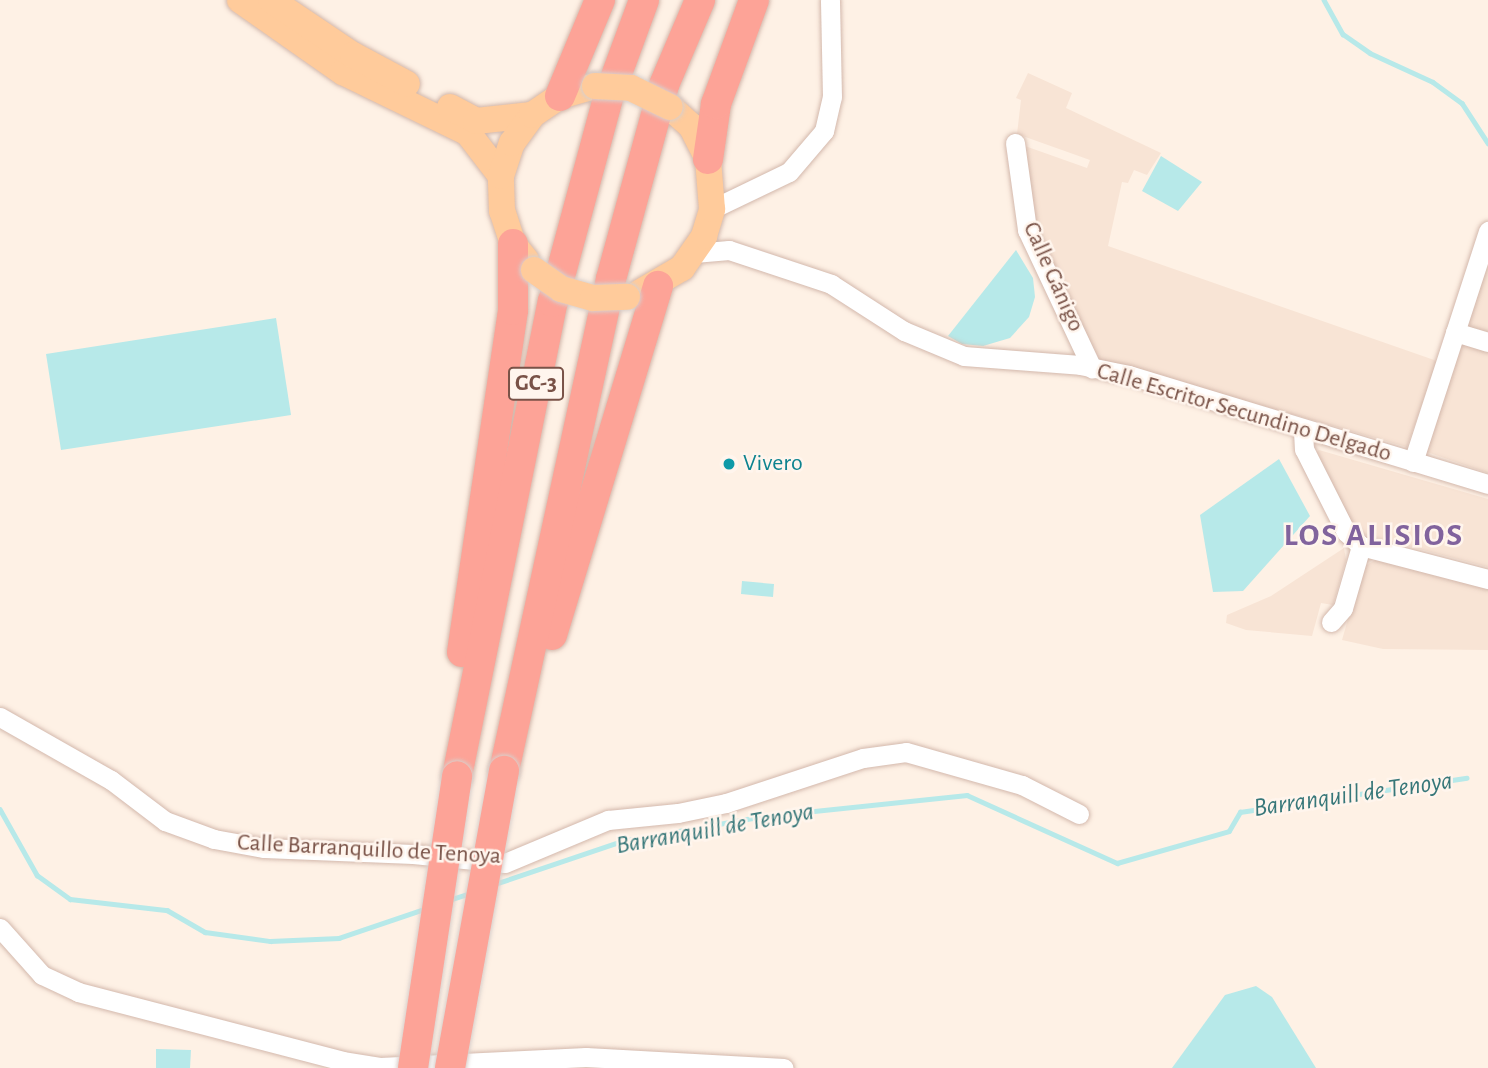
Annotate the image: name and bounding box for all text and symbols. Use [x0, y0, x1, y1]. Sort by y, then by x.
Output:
street label: Calle Gánigo [1016, 218, 1090, 336]
street label: Calle Escritor Secundino Delgado [1093, 357, 1395, 469]
road number: GC-3 [508, 364, 564, 404]
place label: Vivero [743, 450, 803, 478]
marker: Vivero [721, 456, 737, 472]
district label: LOS ALISIOS [1285, 516, 1463, 554]
water label: Barranquill de Tenoya [1252, 766, 1454, 824]
water label: Barranquill de Tenoya [614, 796, 816, 862]
street label: Calle Barranquillo de Tenoya [236, 829, 502, 871]

